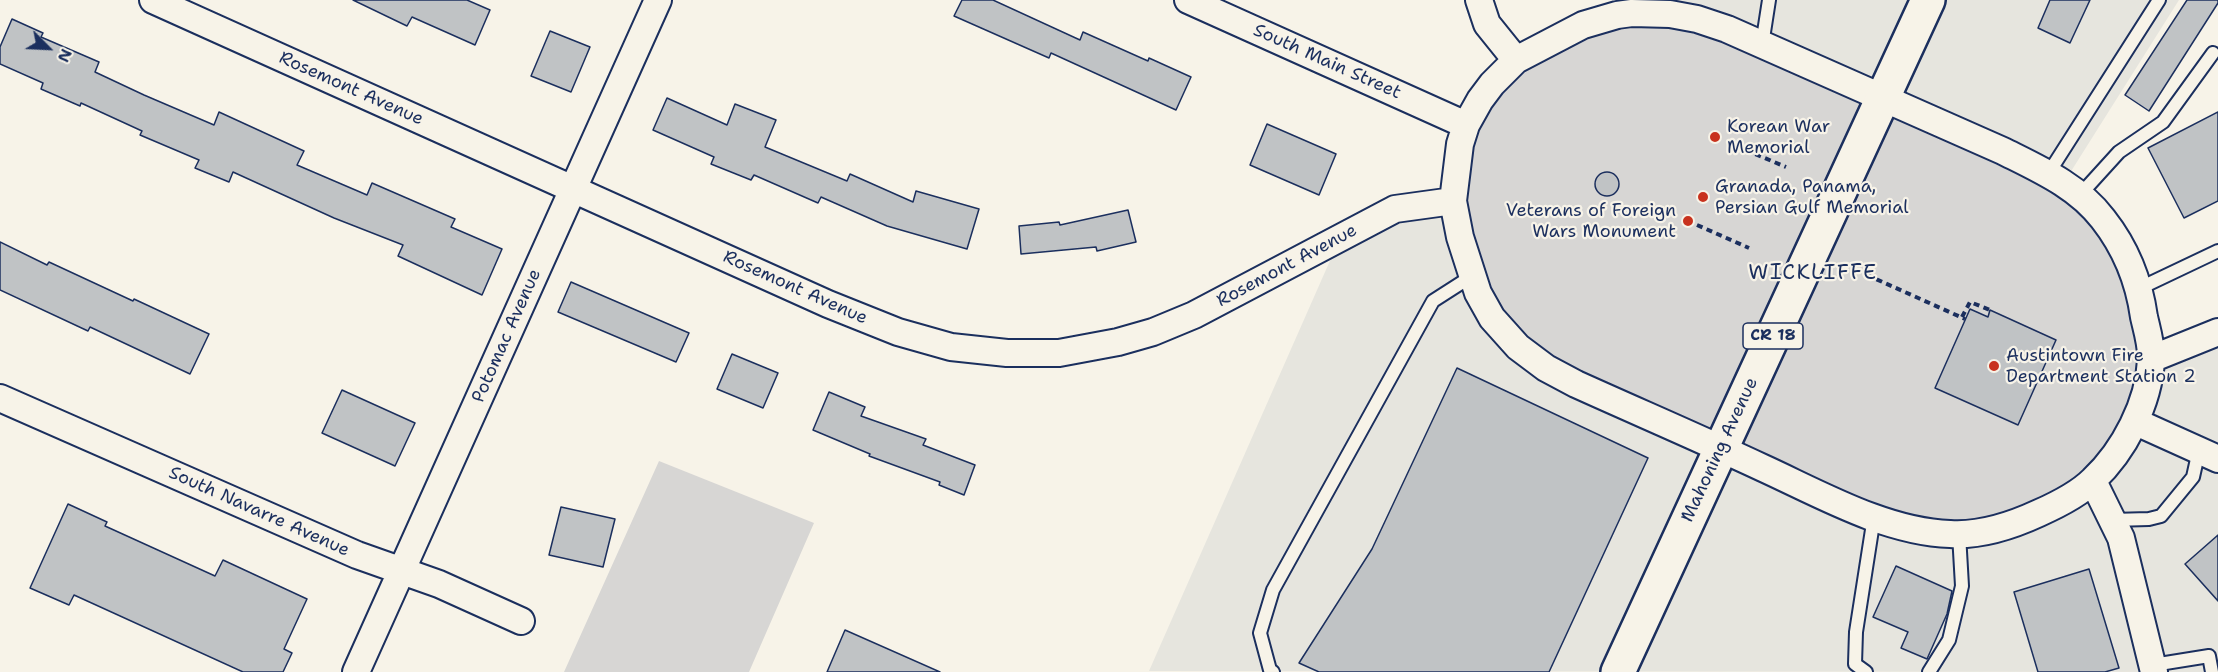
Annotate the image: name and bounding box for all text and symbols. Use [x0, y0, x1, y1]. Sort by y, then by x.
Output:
north arrow [18, 18, 78, 78]
street label: South Main Street [1250, 20, 1404, 104]
text: N [53, 45, 77, 66]
street label: Rosemont Avenue [275, 47, 427, 131]
place label: Korean War Memorial [1727, 116, 1830, 158]
marker: Korean War Memorial [1708, 130, 1722, 144]
place label: Granada, Panama, Persian Gulf Memorial [1715, 176, 1909, 219]
marker: Granada, Panama, Persian Gulf Memorial [1696, 190, 1710, 204]
place label: Veterans of Foreign Wars Monument [1506, 200, 1676, 242]
marker: Veterans of Foreign Wars Monument [1681, 214, 1695, 228]
street label: Rosemont Avenue [1213, 220, 1361, 312]
street label: Rosemont Avenue [719, 246, 871, 330]
district label: WICKLIFFE [1748, 261, 1878, 287]
street label: Potomac Avenue [468, 266, 546, 406]
road number: CR 18 [1743, 323, 1803, 349]
place label: Austintown Fire Department Station 2 [2006, 345, 2196, 388]
marker: Austintown Fire Department Station 2 [1987, 359, 2001, 373]
street label: Mahoning Avenue [1677, 374, 1763, 526]
street label: South Navarre Avenue [165, 462, 353, 562]

